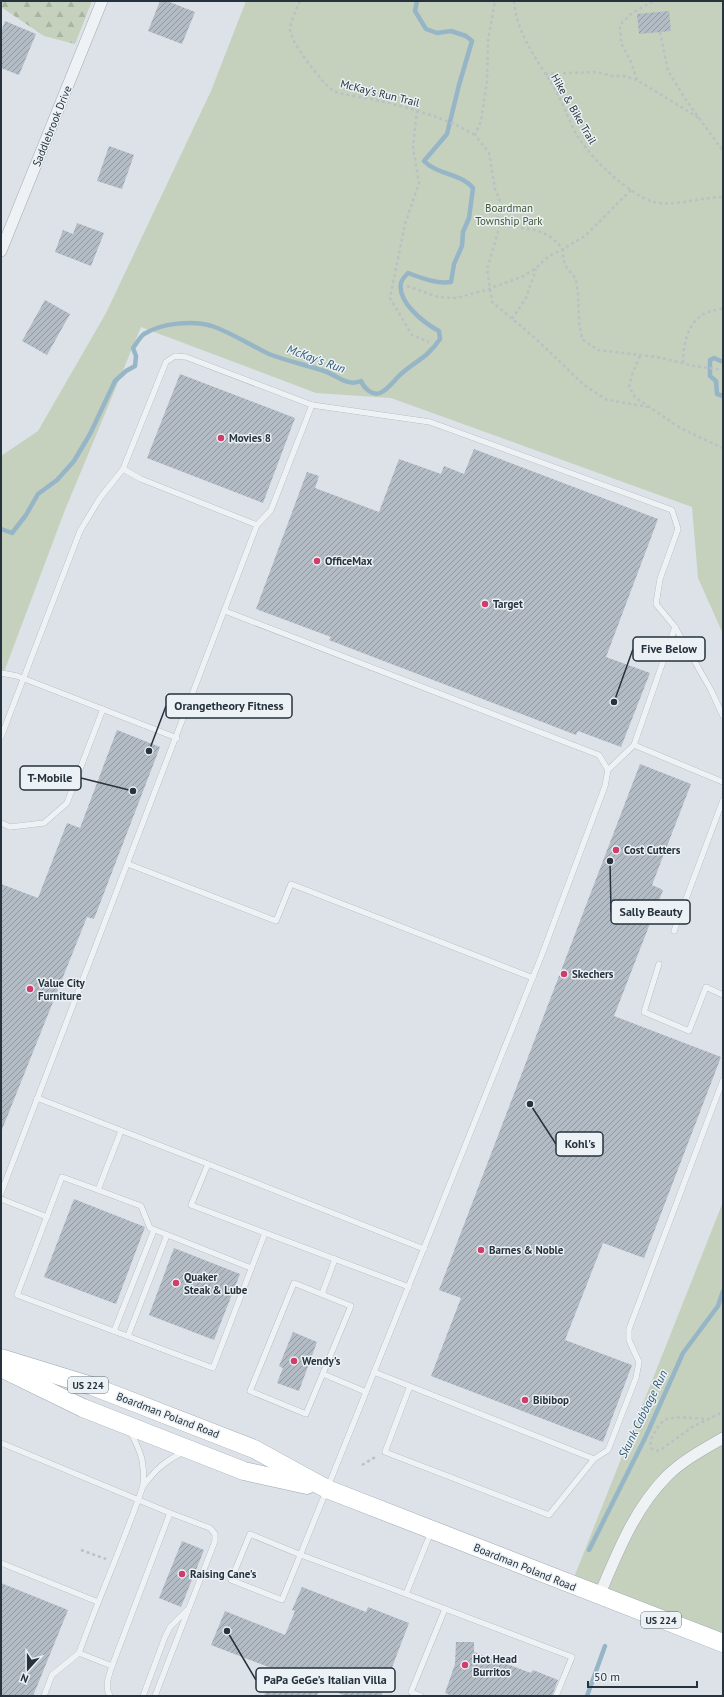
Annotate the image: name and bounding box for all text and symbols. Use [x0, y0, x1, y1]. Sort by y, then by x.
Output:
street label: Hike & Bike Trail [548, 71, 600, 147]
street label: McKay's Run Trail [339, 76, 422, 110]
street label: Saddlebrook Drive [29, 83, 75, 168]
park label: Boardman Township Park [475, 201, 543, 228]
water label: McKay's Run [285, 341, 347, 376]
place label: Movies 8 [229, 431, 271, 445]
marker: Movies 8 [216, 433, 226, 443]
place label: OfficeMax [325, 554, 372, 568]
marker: OfficeMax [312, 556, 322, 566]
place label: Target [493, 597, 523, 611]
marker: Target [480, 599, 490, 609]
callout: Five Below [633, 637, 705, 661]
text: Five Below [641, 641, 697, 656]
callout: Orangetheory Fitness [166, 694, 292, 718]
text: Orangetheory Fitness [174, 698, 284, 713]
callout: T-Mobile [20, 766, 81, 790]
text: T-Mobile [28, 770, 72, 785]
place label: Cost Cutters [624, 843, 681, 857]
marker: Cost Cutters [611, 845, 621, 855]
callout: Sally Beauty [611, 900, 690, 924]
text: Sally Beauty [620, 904, 683, 919]
place label: Skechers [572, 967, 614, 981]
marker: Skechers [559, 969, 569, 979]
place label: Value City Furniture [37, 976, 86, 1003]
marker: Value City Furniture [25, 984, 35, 994]
callout: Kohl's [556, 1132, 603, 1156]
text: Kohl's [565, 1136, 595, 1151]
place label: Barnes & Noble [489, 1243, 564, 1257]
marker: Barnes & Noble [476, 1245, 486, 1255]
place label: Quaker Steak & Lube [184, 1270, 248, 1297]
marker: Quaker Steak & Lube [171, 1278, 181, 1288]
place label: Wendy's [302, 1354, 341, 1368]
marker: Wendy's [289, 1356, 299, 1366]
water label: Skunk Cabbage Run [615, 1367, 670, 1460]
road number: US 224 [68, 1377, 108, 1393]
street label: Boardman Poland Road [114, 1389, 222, 1441]
place label: Bibibop [533, 1393, 569, 1407]
marker: Bibibop [520, 1395, 530, 1405]
street label: Boardman Poland Road [472, 1540, 578, 1594]
place label: Raising Cane's [190, 1567, 257, 1581]
marker: Raising Cane's [177, 1569, 187, 1579]
road number: US 224 [641, 1612, 681, 1628]
north arrow [8, 1649, 48, 1689]
place label: Hot Head Burritos [473, 1652, 517, 1679]
marker: Hot Head Burritos [460, 1660, 470, 1670]
scale bar [588, 1663, 697, 1689]
callout: PaPa GeGe's Italian Villa [256, 1668, 395, 1692]
text: 50 m [594, 1669, 620, 1684]
text: N [19, 1671, 30, 1686]
text: PaPa GeGe's Italian Villa [263, 1672, 387, 1687]

